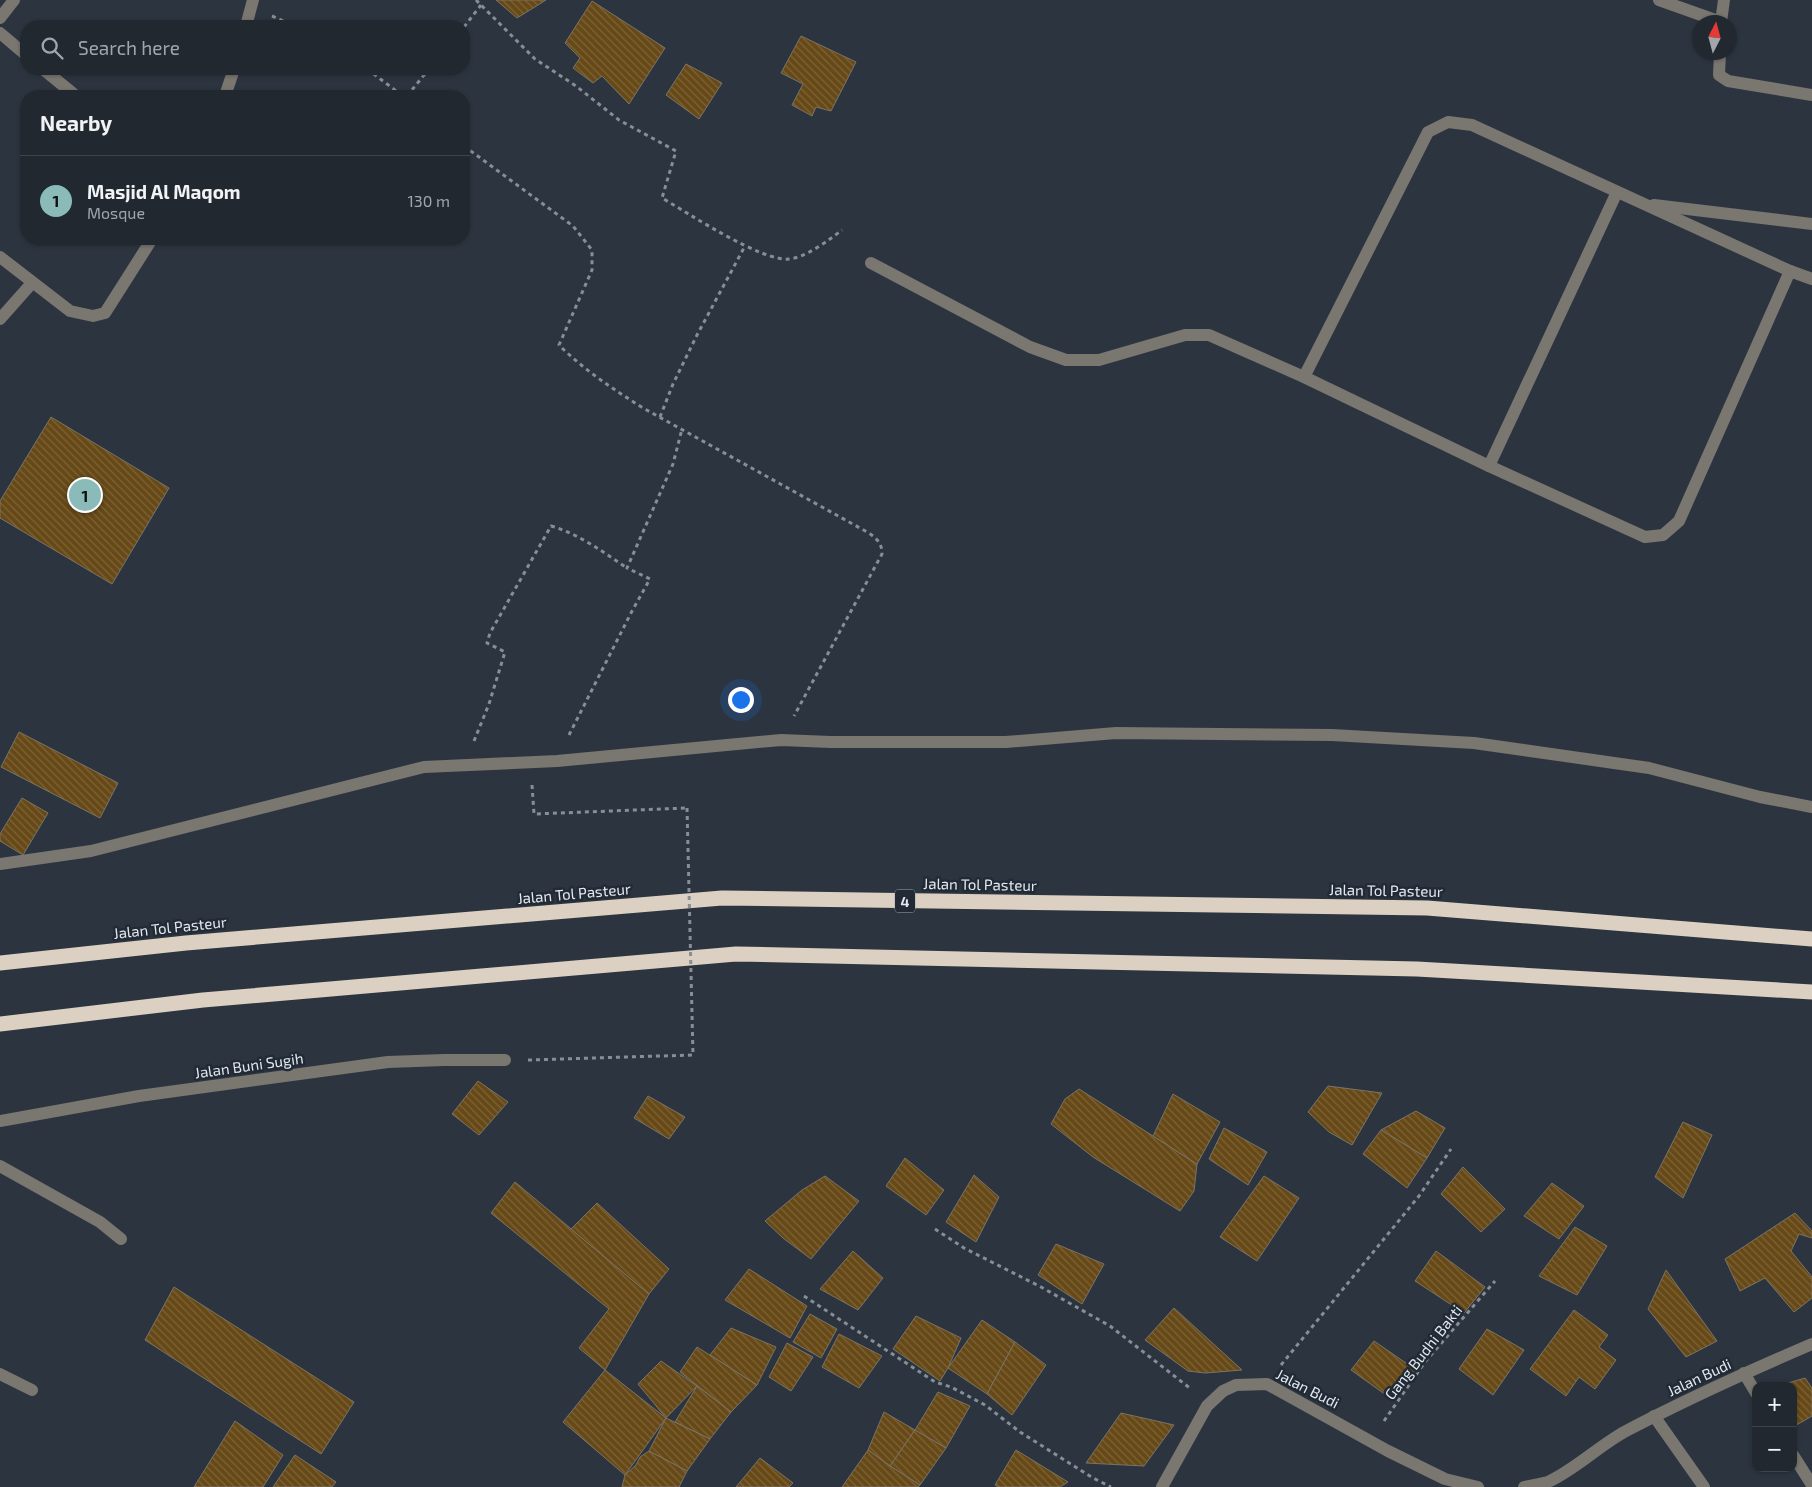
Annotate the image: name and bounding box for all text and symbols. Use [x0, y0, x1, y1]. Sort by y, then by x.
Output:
north arrow [1692, 15, 1737, 60]
search box [20, 20, 470, 75]
icon: search [38, 34, 66, 62]
text: Search here [78, 36, 180, 59]
text: Nearby [40, 110, 112, 135]
text: Masjid Al Maqom [87, 180, 241, 203]
text: 1 [53, 191, 59, 210]
text: 130 m [408, 191, 450, 210]
text: Mosque [87, 203, 145, 222]
pin: 1 [69, 476, 101, 514]
your location [728, 687, 754, 713]
street label: Jalan Tol Pasteur [923, 874, 1037, 894]
street label: Jalan Tol Pasteur [517, 879, 631, 907]
street label: Jalan Tol Pasteur [1329, 880, 1443, 900]
road number: 4 [895, 889, 915, 912]
street label: Jalan Tol Pasteur [113, 912, 227, 942]
street label: Jalan Buni Sugih [194, 1048, 304, 1082]
street label: Gang Budhi Bakti [1381, 1301, 1465, 1403]
street label: Jalan Budi [1664, 1354, 1734, 1400]
street label: Jalan Budi [1274, 1364, 1342, 1412]
map controls [1752, 1382, 1797, 1472]
button: + [1752, 1382, 1797, 1427]
button: − [1752, 1427, 1797, 1472]

